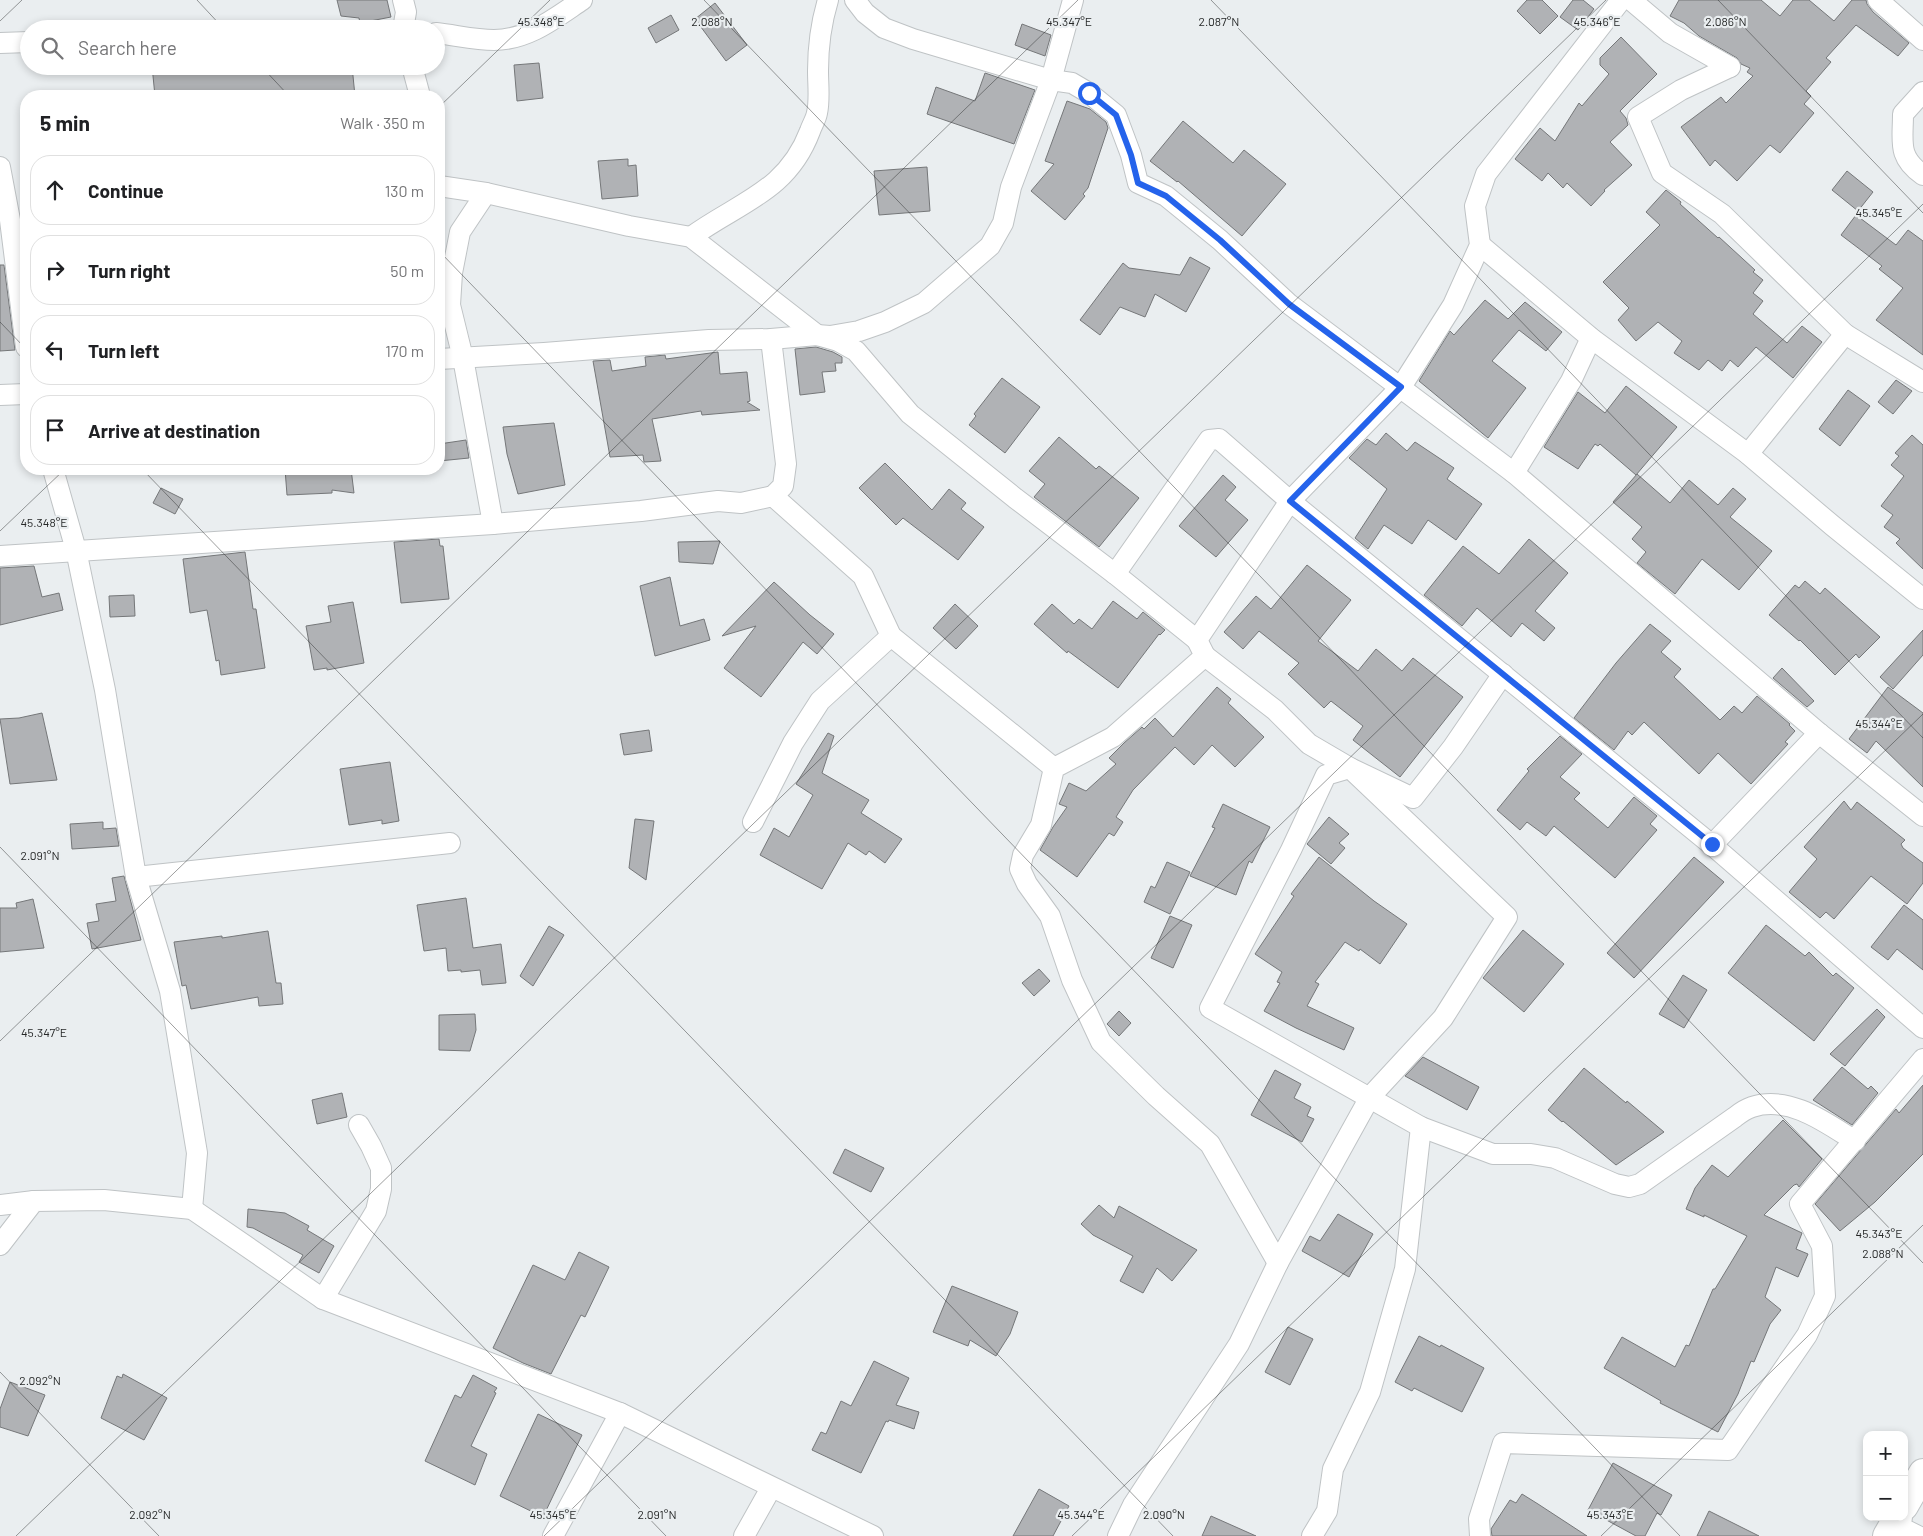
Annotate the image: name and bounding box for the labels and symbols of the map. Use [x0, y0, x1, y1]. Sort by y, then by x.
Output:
text: 45.348°E [518, 14, 565, 28]
text: 2.088°N [691, 14, 733, 28]
text: 45.347°E [1046, 14, 1092, 28]
text: 2.087°N [1199, 14, 1239, 28]
text: 45.346°E [1574, 14, 1620, 28]
text: 2.086°N [1705, 14, 1747, 28]
route start [1078, 82, 1101, 105]
text: 45.345°E [1856, 205, 1902, 219]
text: 45.348°E [21, 515, 68, 529]
text: 45.344°E [1855, 716, 1903, 730]
route end [1701, 833, 1724, 856]
text: 2.091°N [20, 848, 60, 862]
text: 45.347°E [21, 1025, 67, 1039]
text: 45.343°E [1856, 1226, 1902, 1240]
text: 2.088°N [1862, 1246, 1904, 1260]
text: 2.092°N [19, 1373, 61, 1387]
text: 2.092°N [129, 1507, 171, 1521]
text: 45.345°E [530, 1507, 576, 1521]
text: 2.091°N [637, 1507, 677, 1521]
text: 45.344°E [1057, 1507, 1105, 1521]
text: 2.090°N [1143, 1507, 1185, 1521]
text: 45.343°E [1587, 1507, 1633, 1521]

